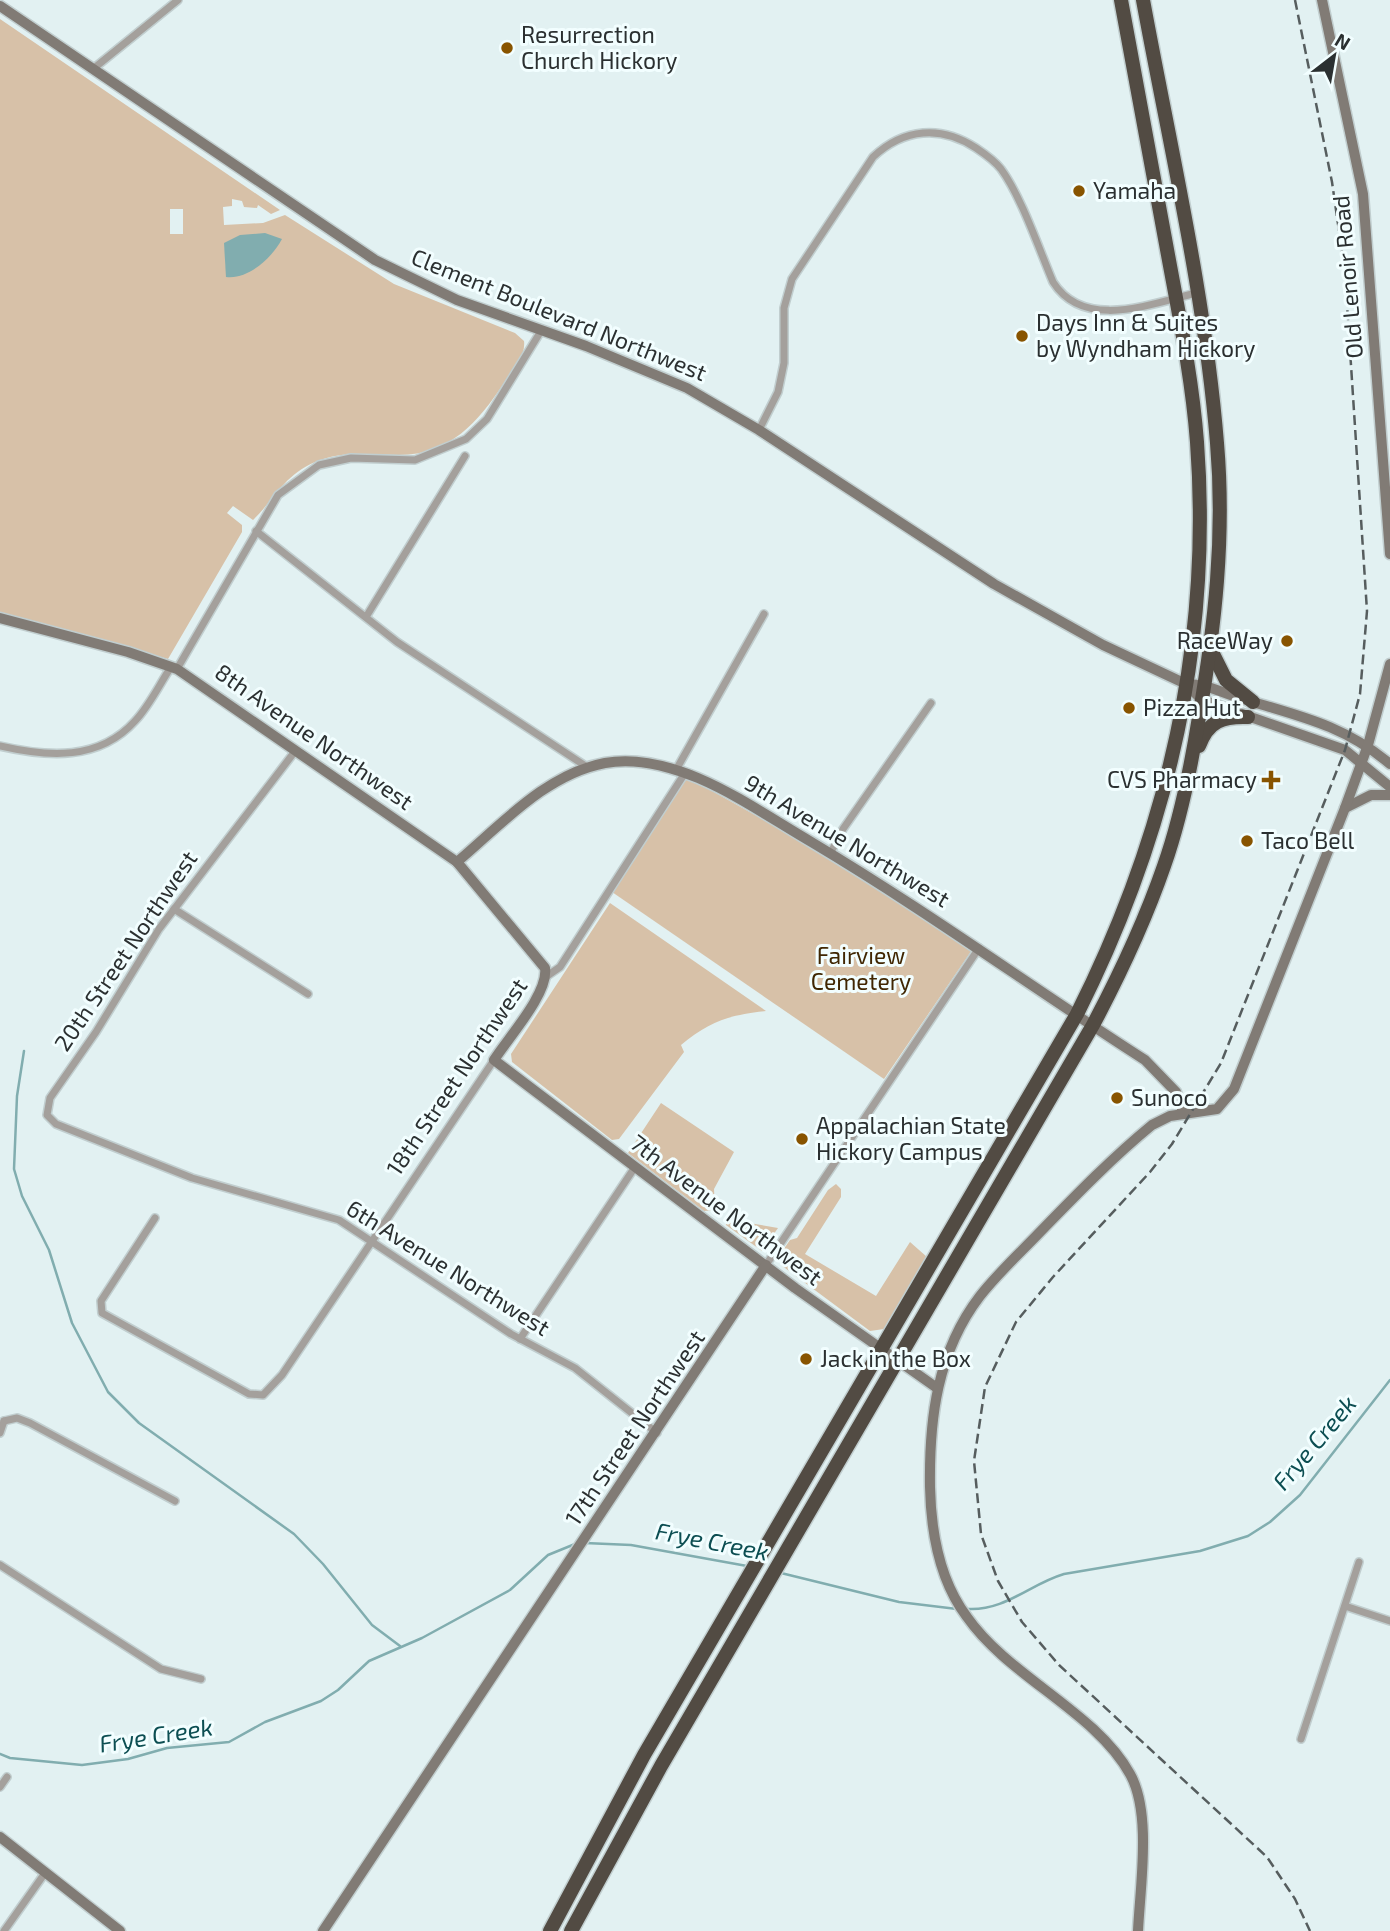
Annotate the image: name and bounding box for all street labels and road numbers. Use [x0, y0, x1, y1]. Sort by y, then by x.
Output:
street label: Old Lenoir Road [1326, 194, 1368, 360]
street label: Clement Boulevard Northwest [408, 242, 711, 386]
street label: 8th Avenue Northwest [210, 657, 419, 815]
street label: 9th Avenue Northwest [740, 768, 955, 913]
street label: 20th Street Northwest [48, 845, 203, 1056]
street label: 18th Street Northwest [380, 972, 533, 1180]
street label: 7th Avenue Northwest [625, 1128, 828, 1291]
street label: 6th Avenue Northwest [342, 1193, 556, 1341]
street label: 17th Street Northwest [558, 1324, 710, 1530]

